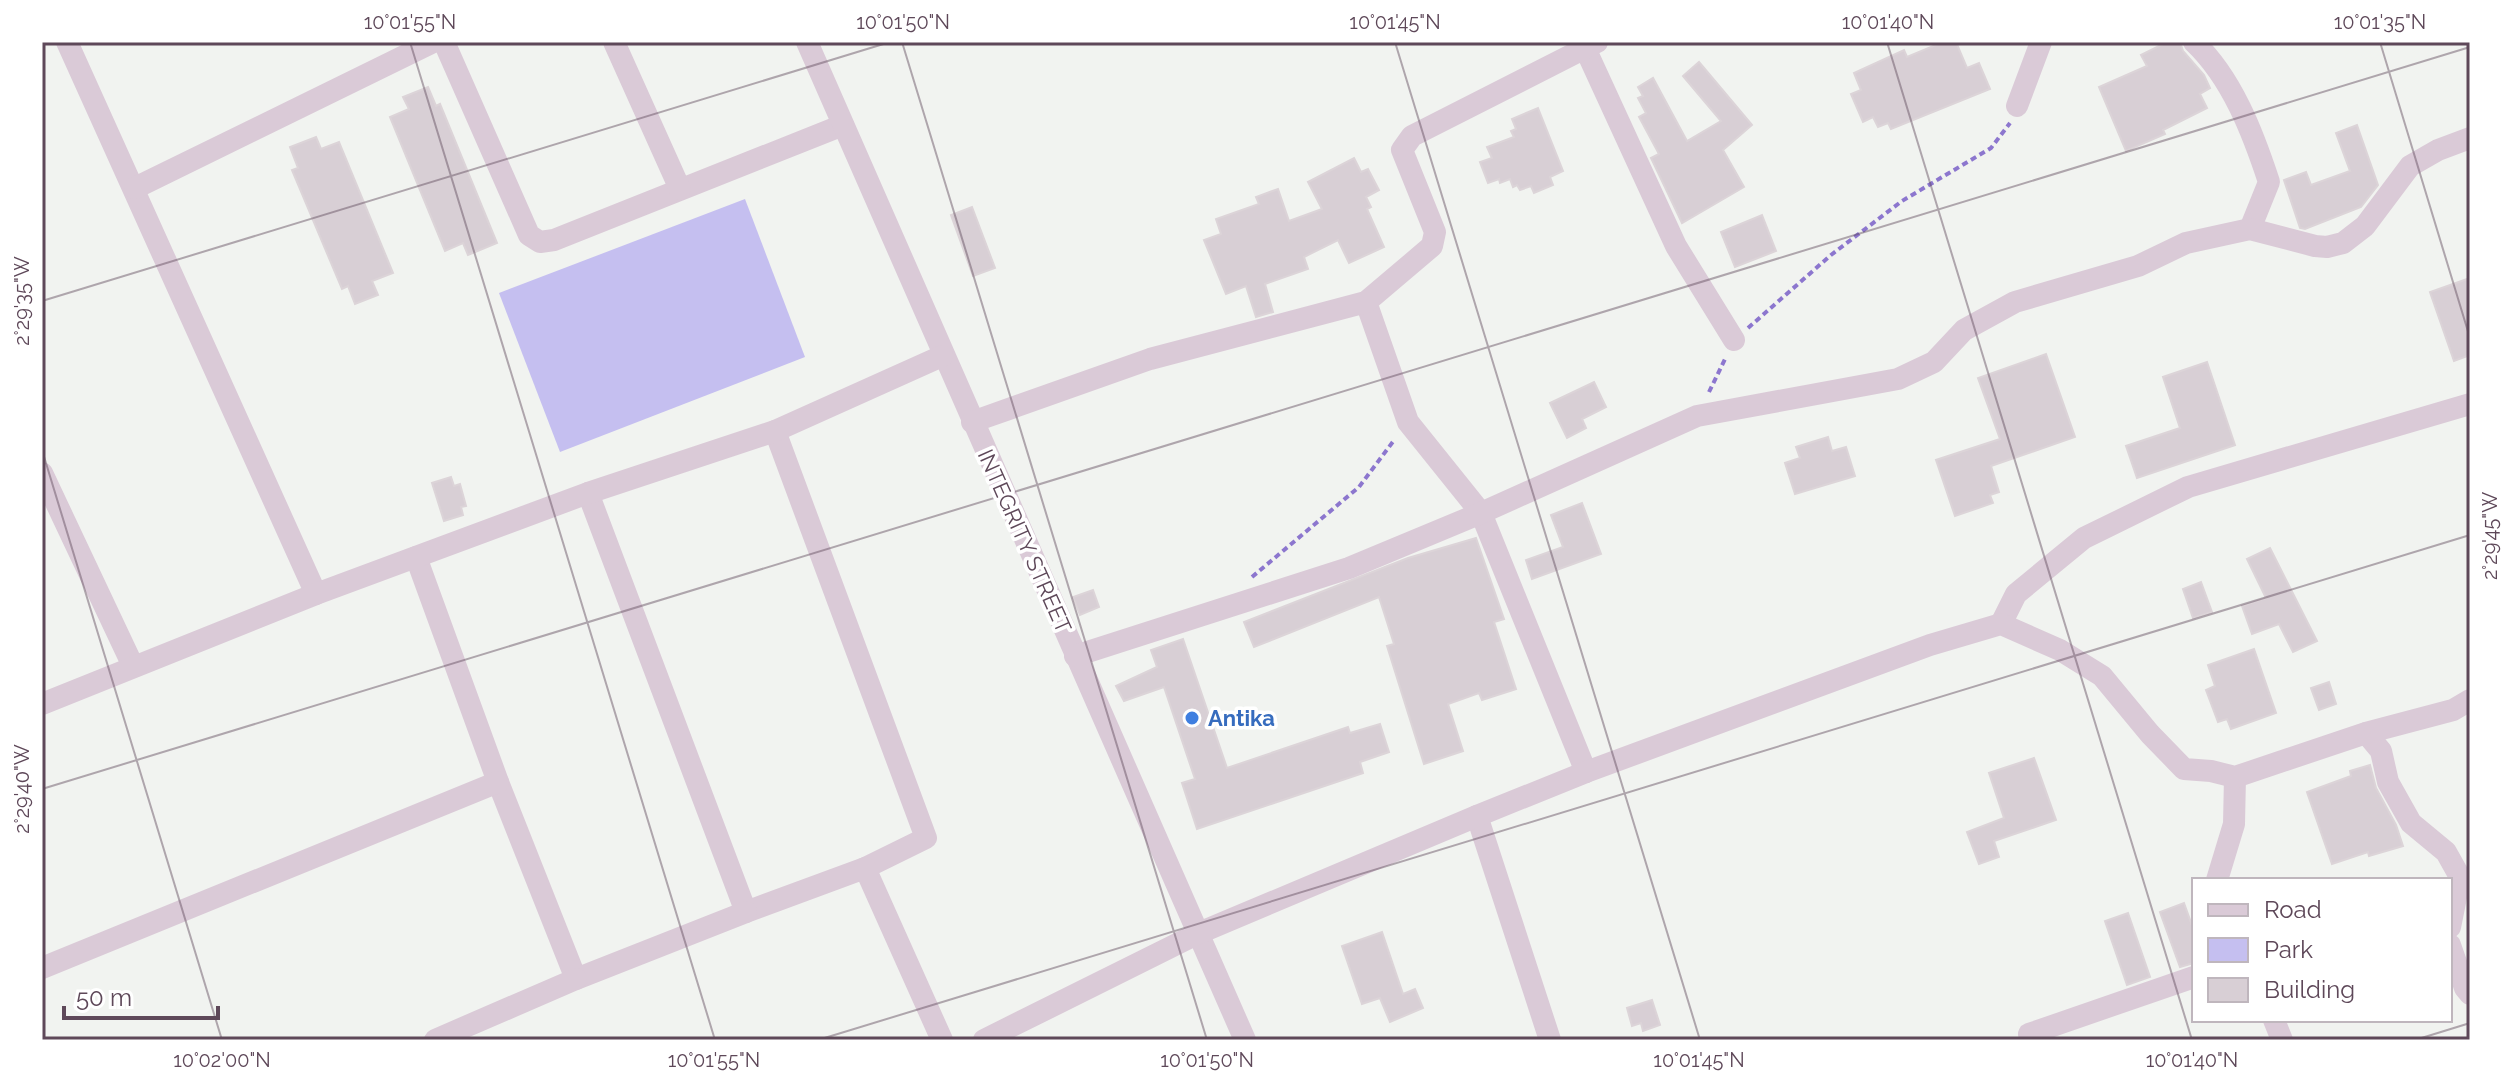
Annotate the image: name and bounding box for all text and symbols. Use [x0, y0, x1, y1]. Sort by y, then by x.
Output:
text: 10°01'55"N [364, 10, 456, 34]
text: 10°01'50"N [856, 10, 950, 34]
text: 10°01'45"N [1349, 10, 1441, 34]
text: 10°01'40"N [1842, 10, 1934, 34]
text: 10°01'35"N [2334, 10, 2426, 34]
text: 2°29'35"W [10, 256, 34, 346]
street label: INTEGRITY STREET [973, 445, 1077, 637]
text: 2°29'45"W [2478, 492, 2502, 580]
place label: Antika [1208, 705, 1275, 731]
marker: Antika [1183, 709, 1201, 727]
text: 2°29'40"W [10, 744, 34, 834]
legend [2192, 878, 2452, 1022]
text: Road [2264, 895, 2322, 924]
text: Park [2264, 935, 2313, 964]
scale bar [64, 970, 218, 1020]
text: Building [2264, 975, 2355, 1004]
text: 50 m [76, 983, 132, 1012]
text: 10°02'00"N [173, 1048, 271, 1072]
text: 10°01'55"N [668, 1048, 760, 1072]
text: 10°01'50"N [1160, 1048, 1254, 1072]
text: 10°01'45"N [1653, 1048, 1745, 1072]
text: 10°01'40"N [2146, 1048, 2238, 1072]

